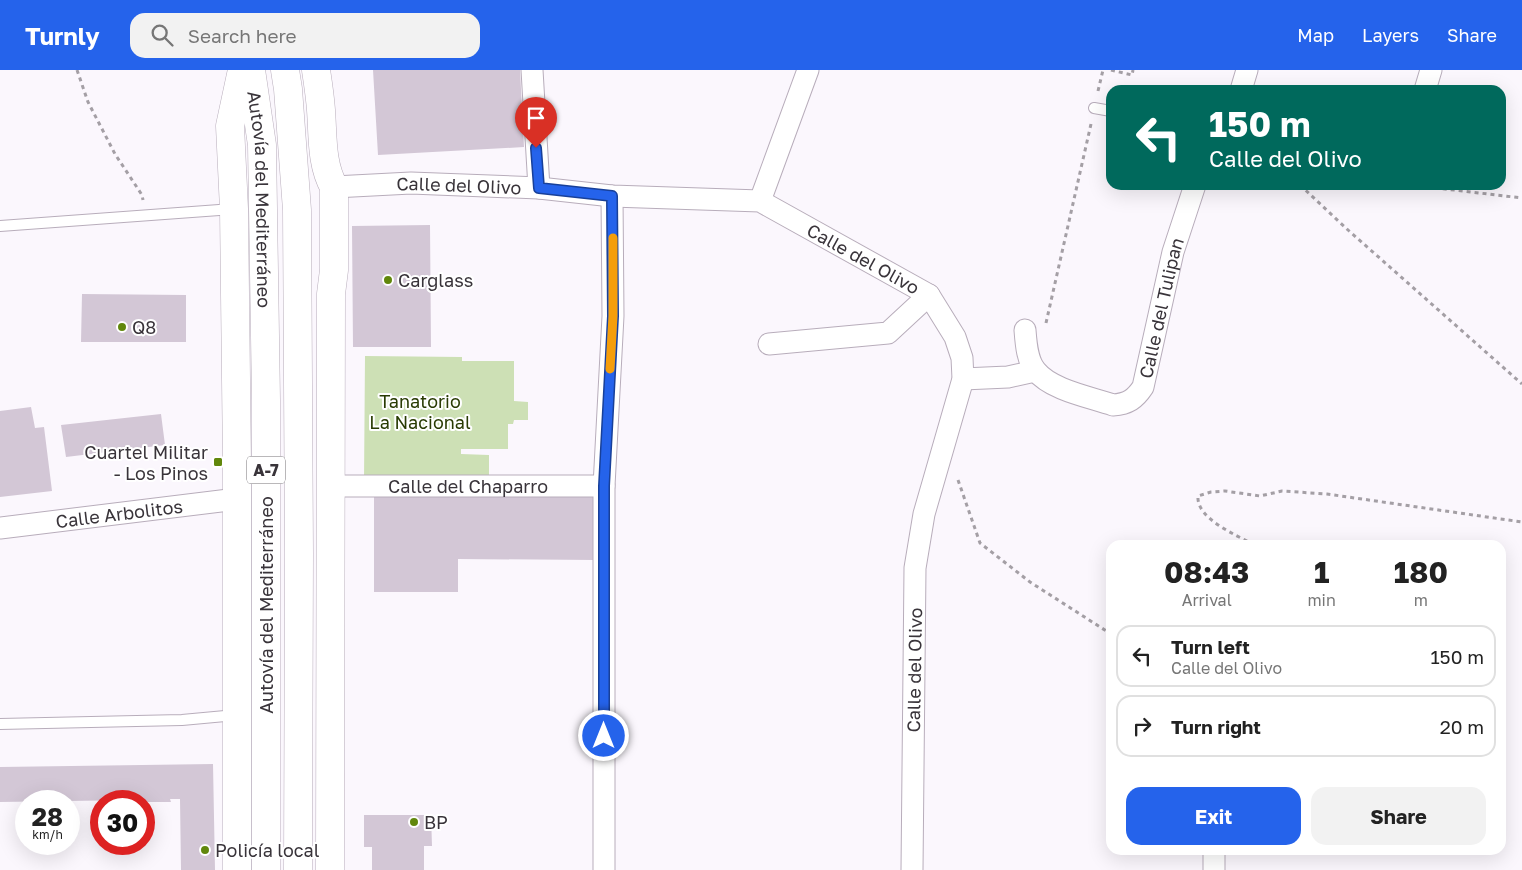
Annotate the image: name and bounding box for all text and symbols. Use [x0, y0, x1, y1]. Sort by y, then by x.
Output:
search box [130, 13, 480, 58]
text: Turnly [25, 21, 100, 50]
icon: search [148, 21, 176, 49]
text: Search here [188, 24, 297, 47]
text: Map [1297, 24, 1334, 46]
text: Layers [1362, 24, 1419, 46]
text: Share [1447, 24, 1497, 46]
street label: Autovía del Mediterráneo [243, 89, 276, 308]
pin [515, 97, 557, 148]
text: 150 m [1209, 103, 1311, 145]
icon: arrive [522, 104, 550, 132]
icon: left [1126, 105, 1191, 170]
text: Calle del Olivo [1209, 145, 1362, 172]
street label: Calle del Olivo [396, 172, 522, 198]
street label: Calle del Olivo [803, 218, 923, 298]
street label: Calle del Tulipan [1134, 235, 1188, 380]
place label: Carglass [398, 269, 473, 291]
marker: Carglass [382, 274, 394, 286]
place label: Q8 [132, 316, 156, 338]
marker: Q8 [116, 321, 128, 333]
park label: Tanatorio La Nacional [369, 390, 471, 433]
place label: Cuartel Militar - Los Pinos [84, 441, 208, 484]
marker: Cuartel Militar - Los Pinos [212, 456, 224, 468]
road number: A-7 [247, 456, 285, 484]
street label: Calle del Chaparro [388, 475, 548, 497]
street label: Calle Arbolitos [54, 495, 184, 532]
street label: Autovía del Mediterráneo [255, 496, 277, 714]
text: 08:43 [1164, 554, 1249, 590]
text: 1 [1314, 554, 1329, 590]
text: 180 [1394, 554, 1448, 590]
text: Arrival [1182, 590, 1232, 610]
text: min [1307, 590, 1336, 610]
text: m [1414, 590, 1428, 610]
street label: Calle del Olivo [902, 607, 926, 733]
text: Turn left [1171, 635, 1250, 658]
icon: left [1128, 642, 1156, 670]
text: 150 m [1430, 645, 1484, 668]
text: Calle del Olivo [1171, 658, 1282, 678]
position arrow [577, 709, 629, 761]
icon: right [1128, 712, 1156, 740]
text: Turn right [1171, 715, 1261, 738]
text: 20 m [1440, 715, 1484, 738]
button: Exit [1126, 787, 1301, 845]
button: Share [1311, 787, 1486, 845]
speed limit sign: 30 [90, 790, 155, 855]
text: 28 [32, 801, 63, 832]
place label: BP [424, 811, 448, 833]
marker: BP [408, 816, 420, 828]
text: km/h [32, 827, 63, 842]
place label: Policía local [215, 839, 320, 861]
marker: Policía local [199, 844, 211, 856]

